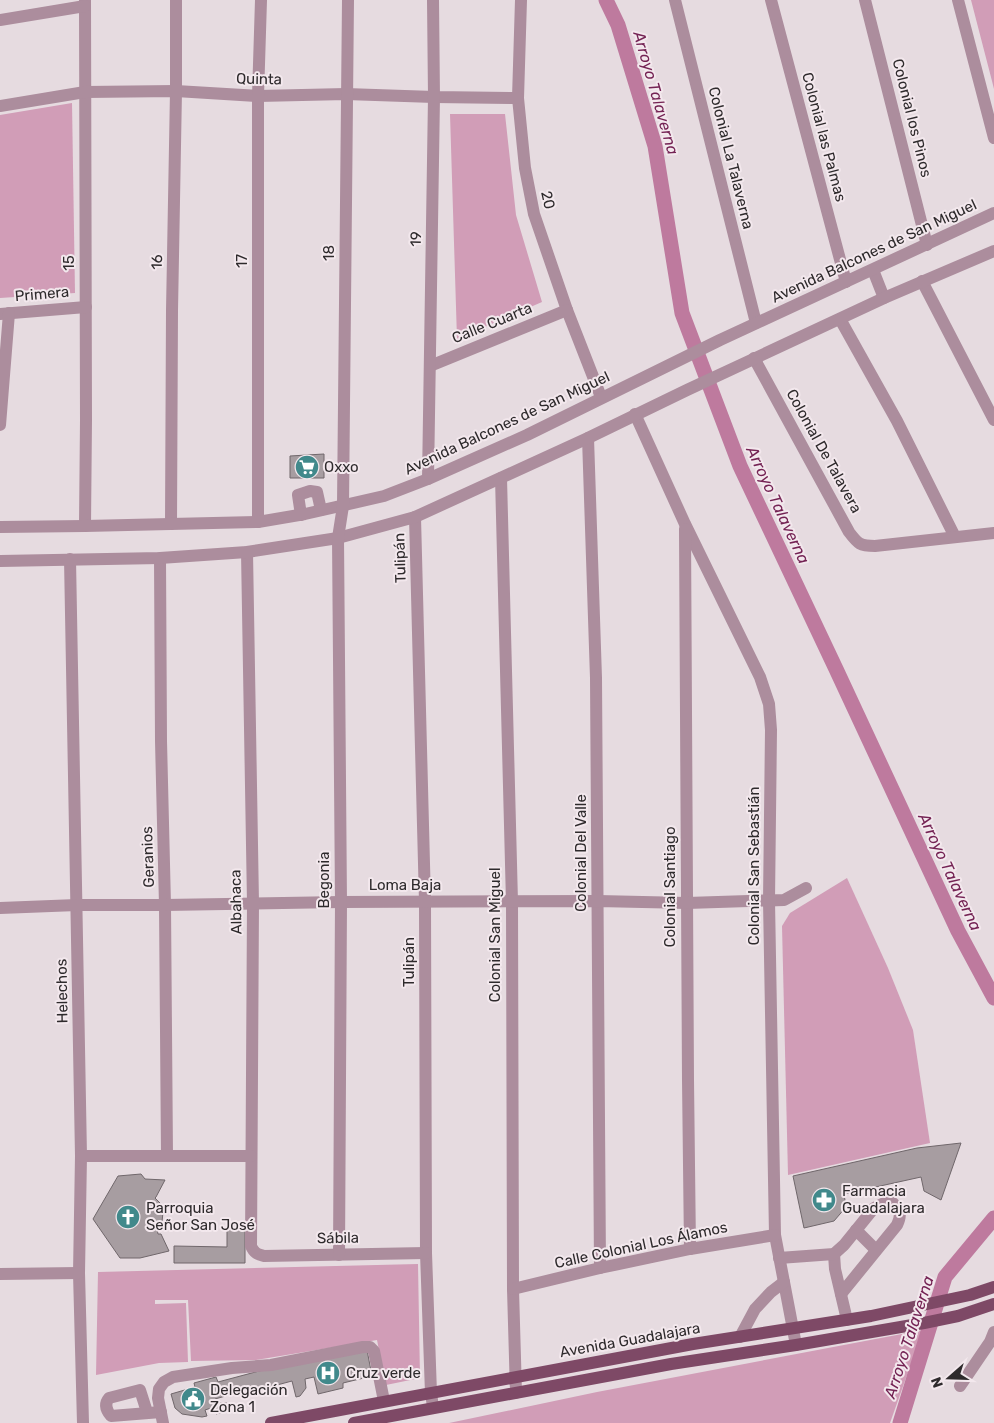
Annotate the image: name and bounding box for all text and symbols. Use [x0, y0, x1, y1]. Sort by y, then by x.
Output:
water label: Arroyo Talaverna [629, 28, 683, 157]
street label: Colonial los Pinos [889, 57, 935, 179]
street label: Quinta [236, 70, 282, 88]
street label: Colonial las Palmas [798, 70, 850, 204]
street label: Colonial La Talaverna [705, 85, 757, 231]
street label: 20 [537, 189, 559, 211]
street label: Avenida Balcones de San Miguel [769, 195, 979, 307]
street label: 19 [407, 231, 425, 247]
street label: 18 [320, 245, 338, 261]
street label: 16 [148, 254, 166, 270]
street label: 17 [233, 254, 251, 268]
street label: 15 [60, 255, 78, 271]
street label: Primera [14, 283, 70, 305]
street label: Calle Cuarta [449, 299, 535, 347]
street label: Avenida Balcones de San Miguel [402, 367, 612, 479]
street label: Colonial De Talavera [782, 386, 866, 516]
water label: Arroyo Talaverna [742, 442, 814, 567]
supermarket icon: Oxxo [294, 454, 320, 480]
place label: Oxxo [324, 458, 359, 476]
street label: Tulipán [390, 533, 410, 583]
street label: Colonial San Sebastián [745, 787, 763, 946]
street label: Colonial Del Valle [572, 794, 590, 912]
water label: Arroyo Talaverna [914, 809, 986, 934]
street label: Geranios [138, 826, 158, 888]
street label: Colonial Santiago [661, 826, 679, 948]
street label: Begonia [315, 852, 333, 909]
street label: Colonial San Miguel [486, 867, 504, 1003]
street label: Albahaca [226, 869, 246, 935]
street label: Loma Baja [369, 876, 441, 894]
street label: Tulipán [400, 937, 418, 987]
street label: Helechos [52, 958, 72, 1024]
place label: Farmacia Guadalajara [842, 1182, 925, 1217]
pharmacy icon: Farmacia Guadalajara [811, 1187, 837, 1213]
place label: Parroquia Señor San José [146, 1199, 255, 1234]
church icon: Parroquia Señor San José [115, 1204, 141, 1230]
street label: Calle Colonial Los Álamos [553, 1218, 729, 1272]
street label: Sábila [317, 1229, 359, 1247]
water label: Arroyo Talaverna [880, 1273, 938, 1402]
street label: Avenida Guadalajara [558, 1319, 702, 1361]
north arrow [924, 1353, 974, 1403]
hospital icon: Cruz verde [315, 1360, 341, 1386]
place label: Cruz verde [346, 1364, 421, 1382]
text: N [928, 1375, 947, 1390]
place label: Delegación Zona 1 [210, 1381, 288, 1416]
public building icon: Delegación Zona 1 [180, 1386, 206, 1412]

